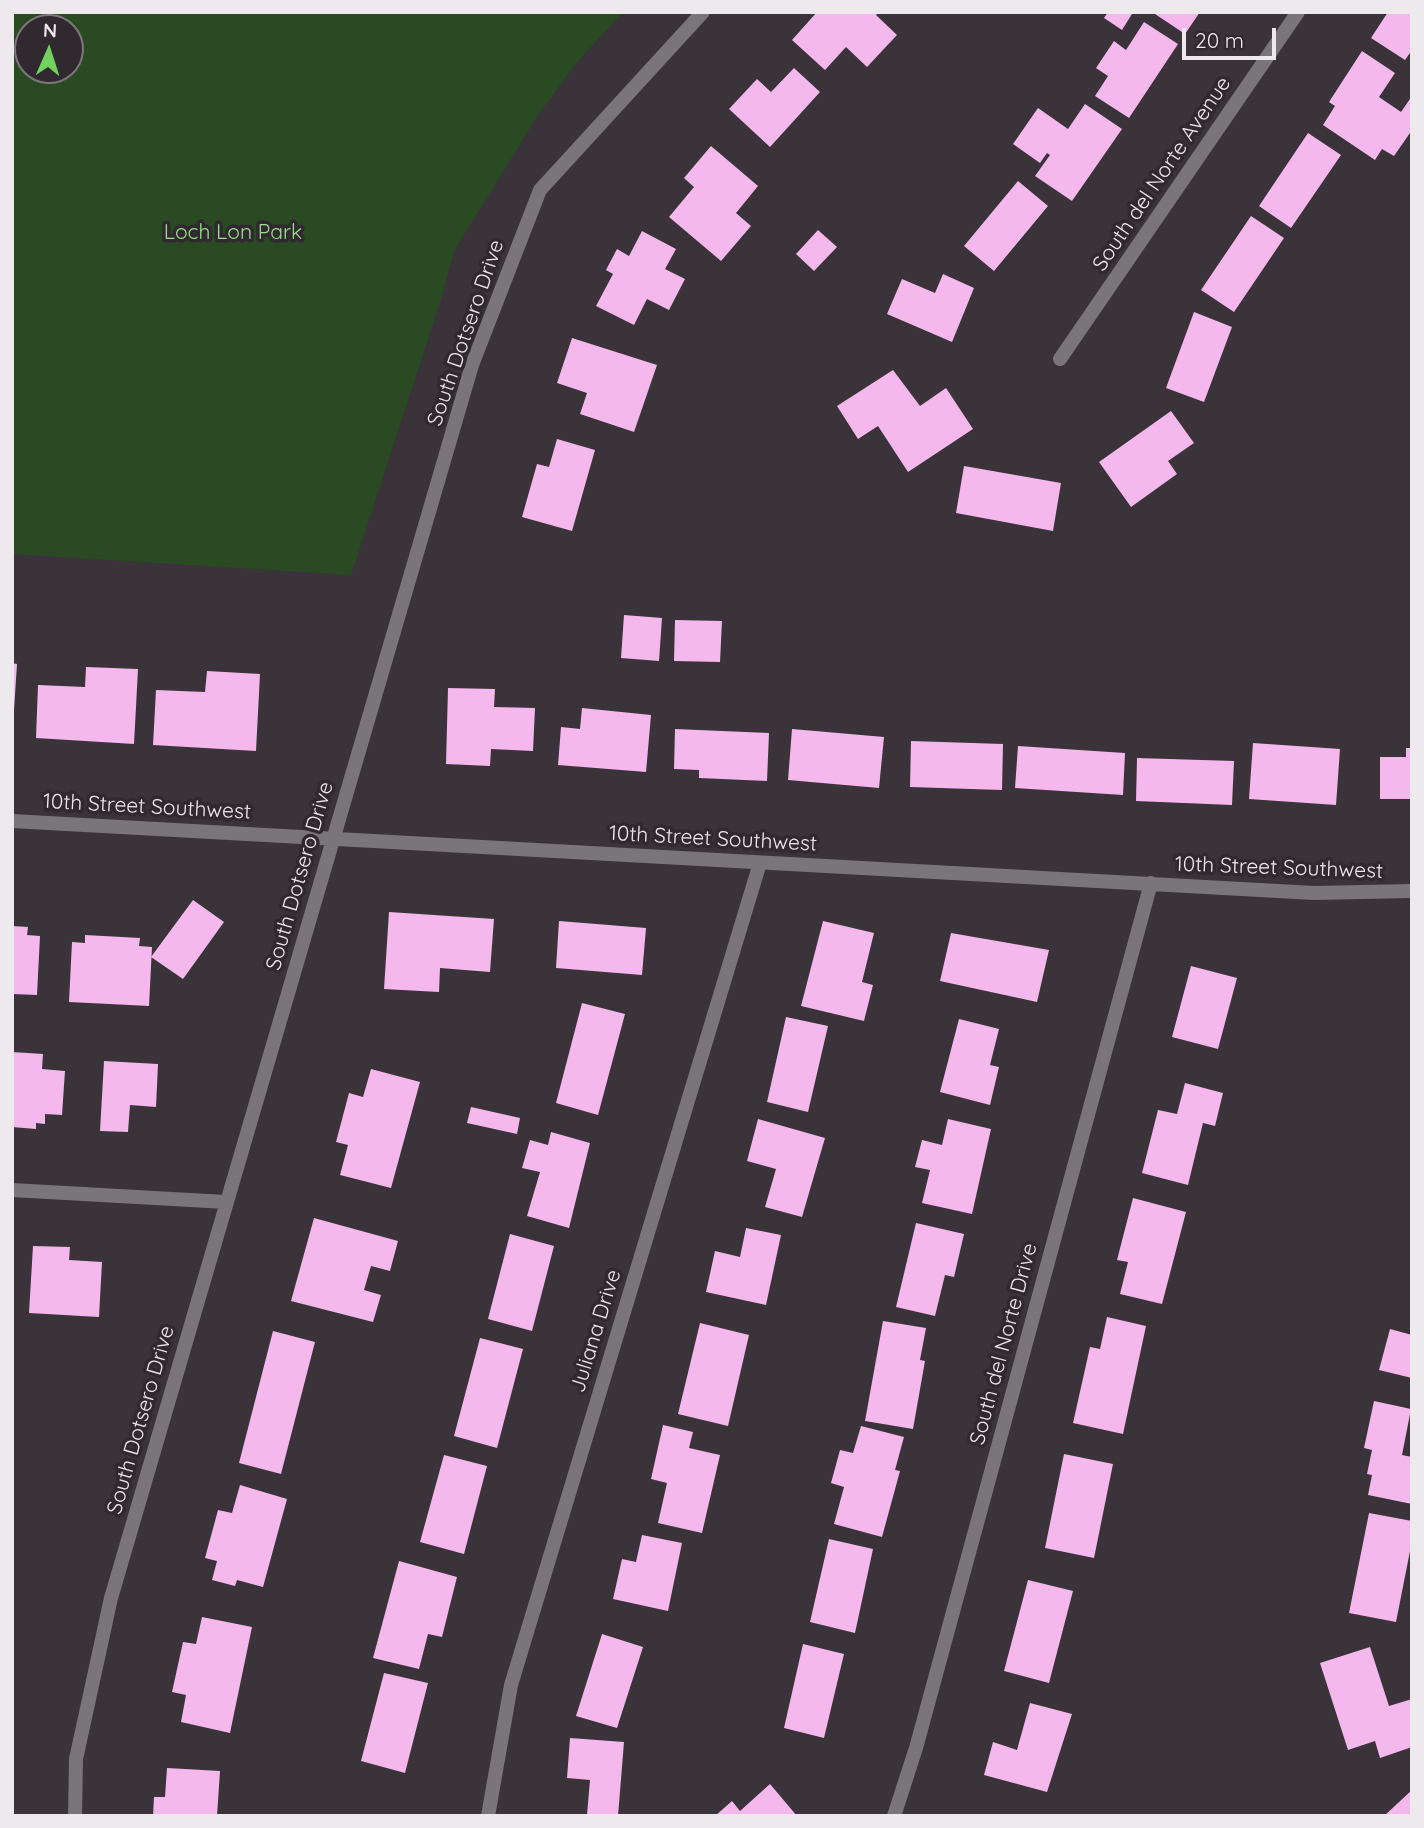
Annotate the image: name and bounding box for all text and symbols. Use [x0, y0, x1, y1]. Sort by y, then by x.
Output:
north arrow [14, 14, 84, 84]
scale bar [1186, 14, 1280, 58]
text: N [42, 18, 58, 42]
text: 20 m [1195, 27, 1244, 53]
street label: South del Norte Avenue [1088, 72, 1236, 276]
park label: Loch Lon Park [164, 220, 302, 246]
street label: South Dotsero Drive [422, 237, 510, 429]
street label: South Dotsero Drive [261, 779, 339, 973]
street label: 10th Street Southwest [42, 789, 252, 825]
street label: 10th Street Southwest [608, 821, 818, 857]
street label: 10th Street Southwest [1174, 852, 1384, 884]
street label: South del Norte Drive [965, 1240, 1043, 1448]
street label: Juliana Drive [565, 1267, 627, 1395]
street label: South Dotsero Drive [102, 1323, 180, 1517]

